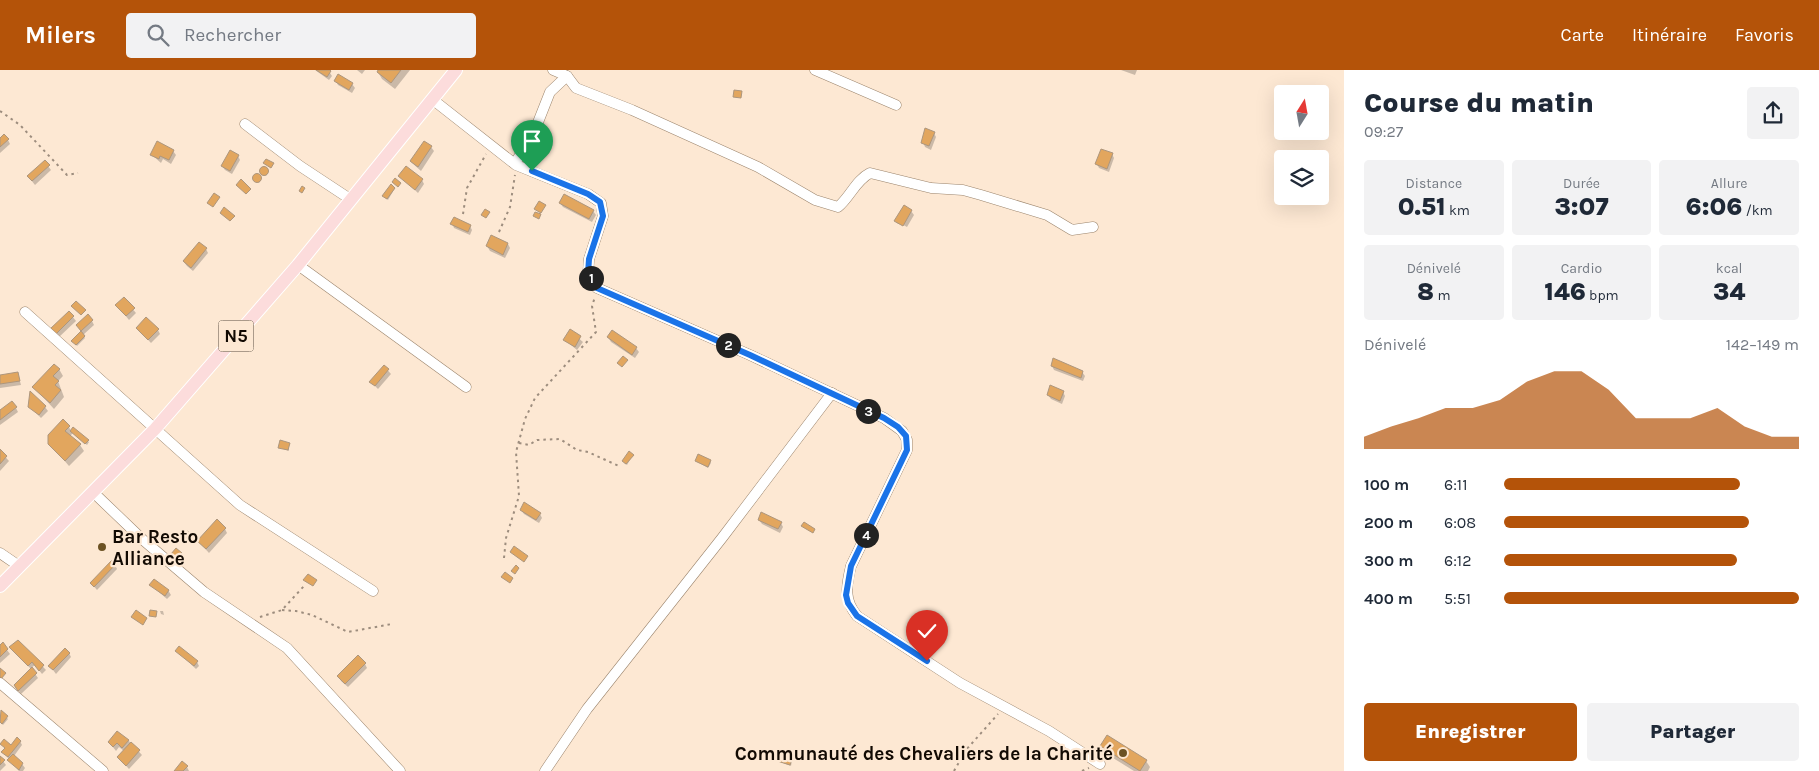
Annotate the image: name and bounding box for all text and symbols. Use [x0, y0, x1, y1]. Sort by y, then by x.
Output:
search box [126, 13, 476, 58]
text: Milers [25, 21, 96, 49]
icon: search [144, 21, 172, 49]
text: Rechercher [184, 24, 281, 46]
text: Carte [1561, 24, 1604, 46]
text: Itinéraire [1632, 24, 1707, 46]
text: Favoris [1735, 24, 1794, 46]
north arrow [1274, 85, 1329, 140]
map controls [1274, 85, 1329, 205]
text: Course du matin [1364, 86, 1594, 119]
button: share [1747, 87, 1799, 139]
pin [511, 120, 553, 171]
text: 09:27 [1364, 122, 1403, 141]
icon: arrive [518, 127, 546, 155]
button: layers [1274, 150, 1329, 205]
text: Distance [1406, 175, 1462, 192]
text: Durée [1563, 175, 1600, 192]
text: Allure [1711, 175, 1747, 192]
text: 0.51 [1398, 192, 1446, 221]
text: 3:07 [1554, 192, 1609, 221]
text: 6:06 [1686, 192, 1742, 221]
text: km [1446, 202, 1470, 219]
text: /km [1742, 202, 1773, 219]
text: Dénivelé [1407, 260, 1461, 277]
text: Cardio [1561, 260, 1602, 277]
text: kcal [1716, 260, 1743, 277]
pin: 1 [578, 266, 604, 290]
text: 1 [589, 270, 594, 287]
text: 8 [1417, 277, 1434, 306]
text: 146 [1544, 277, 1586, 306]
text: 34 [1713, 277, 1745, 306]
text: m [1434, 287, 1451, 304]
text: bpm [1586, 287, 1619, 304]
road number: N5 [218, 320, 254, 352]
pin: 2 [716, 332, 740, 358]
text: Dénivelé [1364, 335, 1426, 354]
text: 142–149 m [1726, 335, 1799, 354]
text: 2 [724, 337, 733, 354]
pin: 3 [856, 398, 880, 424]
text: 3 [864, 403, 873, 420]
text: 100 m [1364, 475, 1409, 494]
text: 6:11 [1444, 475, 1467, 494]
text: 200 m [1364, 513, 1413, 532]
text: 6:08 [1444, 513, 1476, 532]
pin: 4 [854, 522, 878, 548]
place label: Bar Resto Alliance [112, 526, 198, 570]
text: 4 [862, 527, 871, 544]
marker: Bar Resto Alliance [96, 541, 108, 553]
text: 300 m [1364, 551, 1413, 570]
text: 6:12 [1444, 551, 1471, 570]
text: 400 m [1364, 589, 1413, 608]
text: 5:51 [1444, 589, 1471, 608]
pin [906, 610, 948, 661]
icon: check [913, 617, 941, 645]
button: Enregistrer [1364, 703, 1577, 761]
button: Partager [1587, 703, 1799, 761]
place label: Communauté des Chevaliers de la Charité [735, 743, 1113, 765]
marker: Communauté des Chevaliers de la Charité [1117, 747, 1129, 759]

